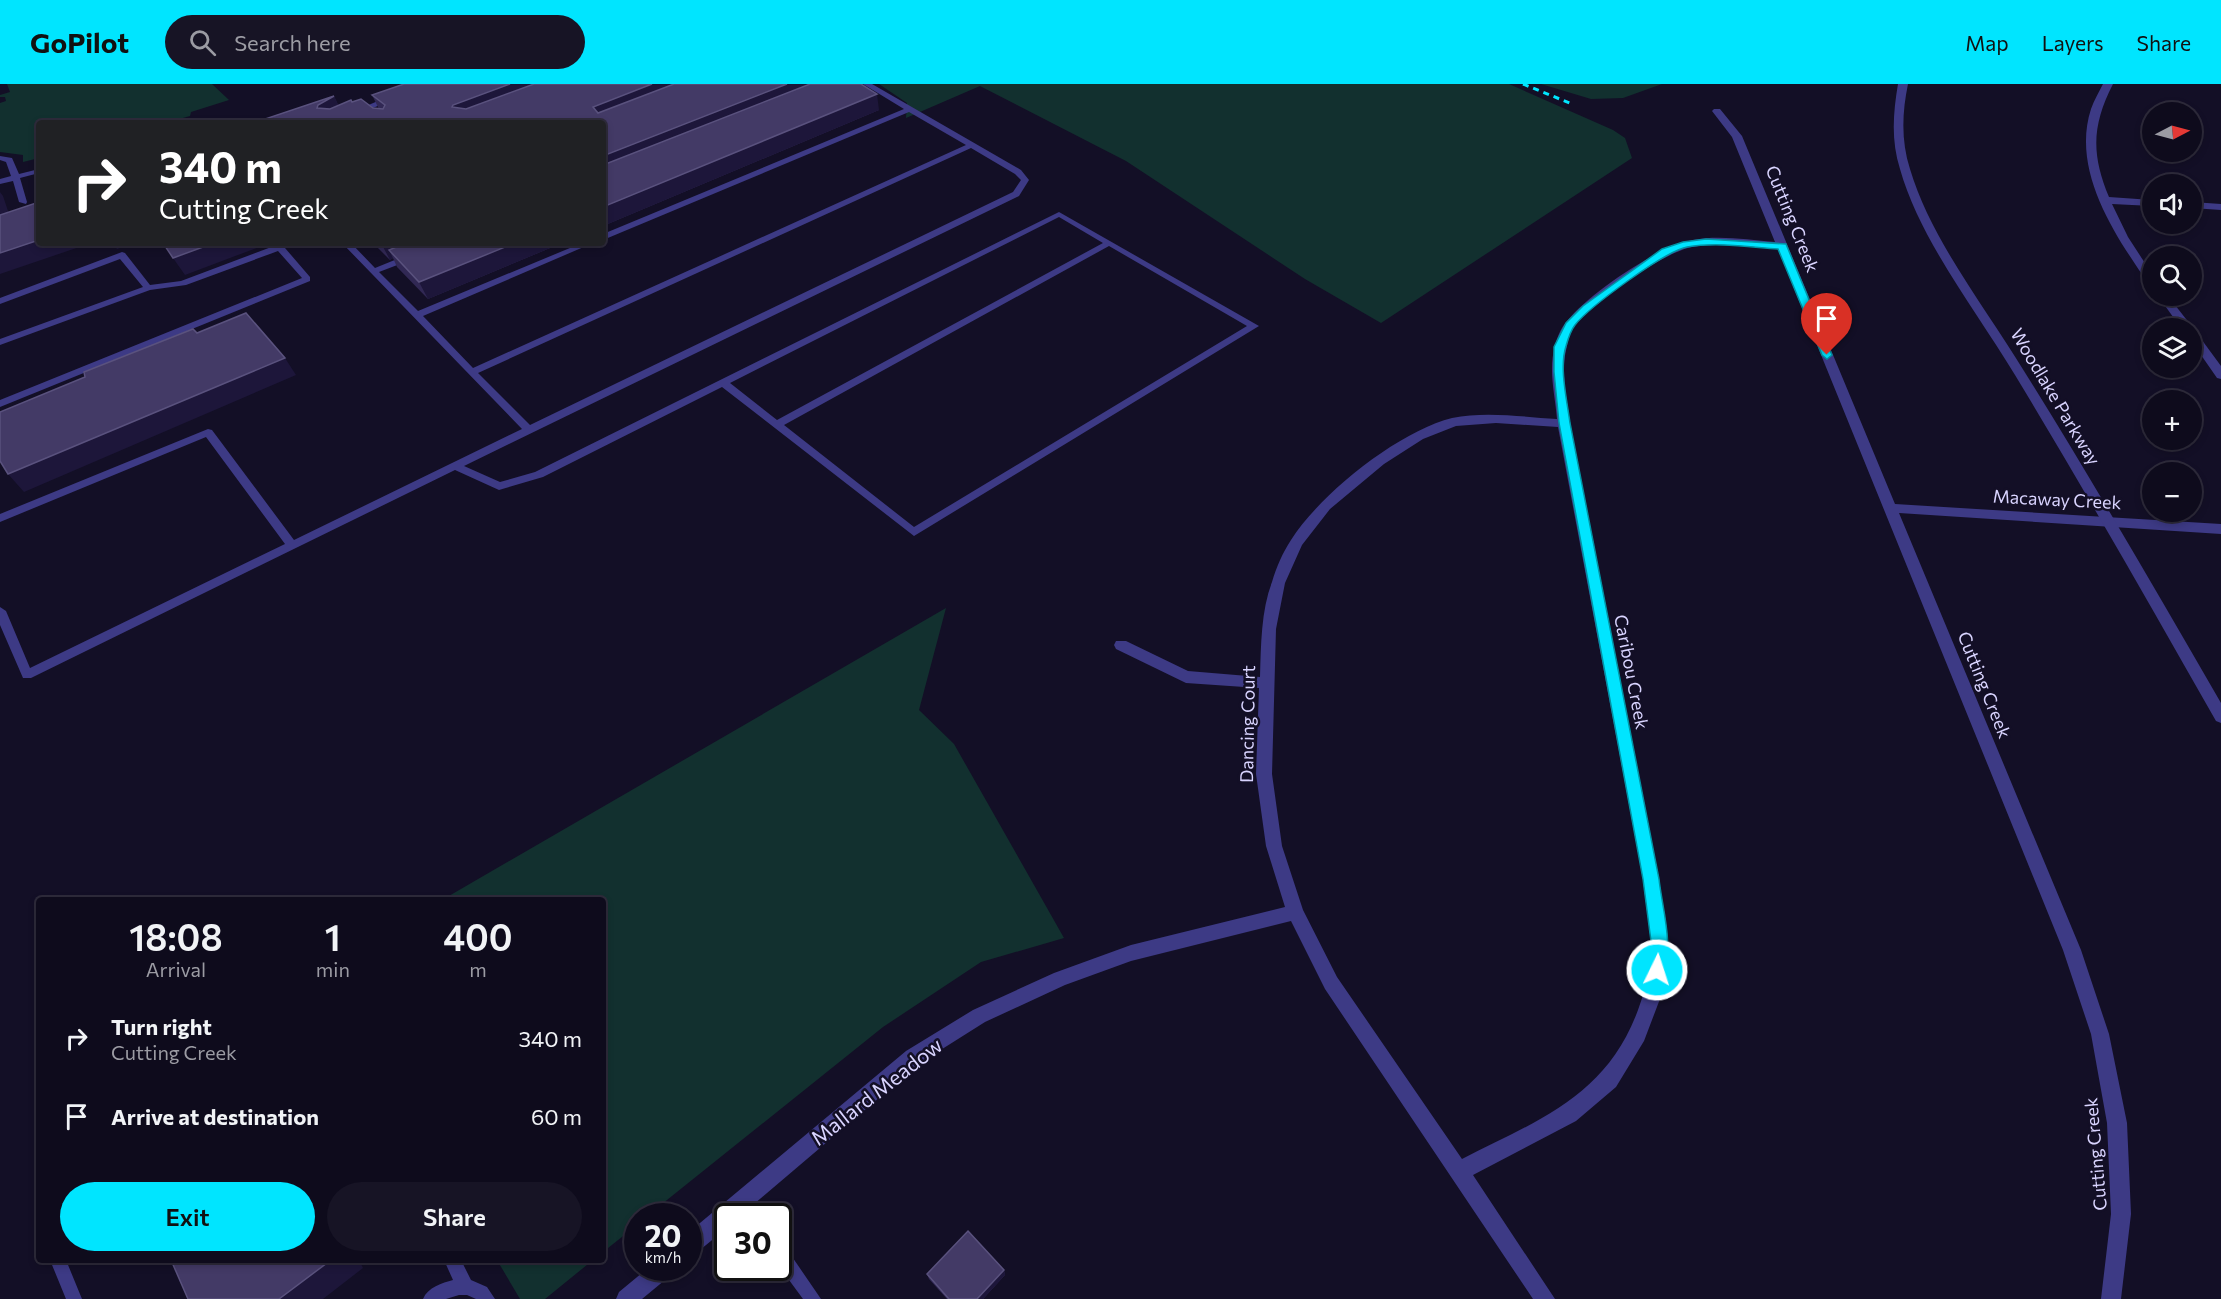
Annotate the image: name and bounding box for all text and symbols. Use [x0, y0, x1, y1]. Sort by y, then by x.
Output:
search box [165, 15, 585, 69]
text: GoPilot [30, 25, 129, 59]
icon: search [186, 26, 219, 59]
text: Search here [234, 29, 351, 56]
text: Map [1965, 30, 2009, 55]
text: Layers [2042, 30, 2104, 55]
text: Share [2137, 30, 2191, 55]
north arrow [2142, 102, 2202, 162]
map controls [2142, 102, 2202, 522]
text: 340 m [159, 140, 282, 192]
icon: right [60, 144, 138, 222]
street label: Cutting Creek [1762, 162, 1824, 275]
button: sound [2142, 174, 2202, 234]
text: Cutting Creek [159, 192, 329, 225]
button: search [2142, 246, 2202, 306]
pin [1801, 293, 1852, 355]
icon: arrive [1810, 302, 1843, 335]
button: layers [2142, 318, 2202, 378]
street label: Woodlake Parkway [2006, 324, 2105, 469]
button: + [2142, 390, 2202, 450]
button: − [2142, 462, 2202, 522]
street label: Macaway Creek [1992, 485, 2122, 513]
street label: Caribou Creek [1610, 613, 1654, 731]
street label: Cutting Creek [1954, 628, 2016, 741]
street label: Dancing Court [1235, 665, 1259, 783]
text: 18:08 [129, 914, 223, 958]
text: 1 [325, 914, 341, 958]
text: 400 [443, 914, 513, 958]
position arrow [1625, 938, 1689, 1002]
text: Arrival [146, 957, 206, 981]
text: min [316, 957, 350, 981]
text: m [469, 957, 487, 981]
text: Turn right [111, 1013, 212, 1040]
icon: right [60, 1022, 93, 1055]
text: 340 m [518, 1025, 582, 1052]
street label: Mallard Meadow [805, 1032, 947, 1150]
text: Cutting Creek [111, 1040, 237, 1064]
street label: Cutting Creek [2079, 1096, 2111, 1211]
icon: arrive [60, 1100, 93, 1133]
text: Arrive at destination [111, 1103, 319, 1130]
text: 60 m [531, 1103, 582, 1130]
button: Exit [60, 1182, 315, 1251]
button: Share [327, 1182, 582, 1251]
speed limit sign: 30 [714, 1203, 792, 1281]
text: 20 [645, 1216, 681, 1253]
text: km/h [645, 1248, 681, 1266]

